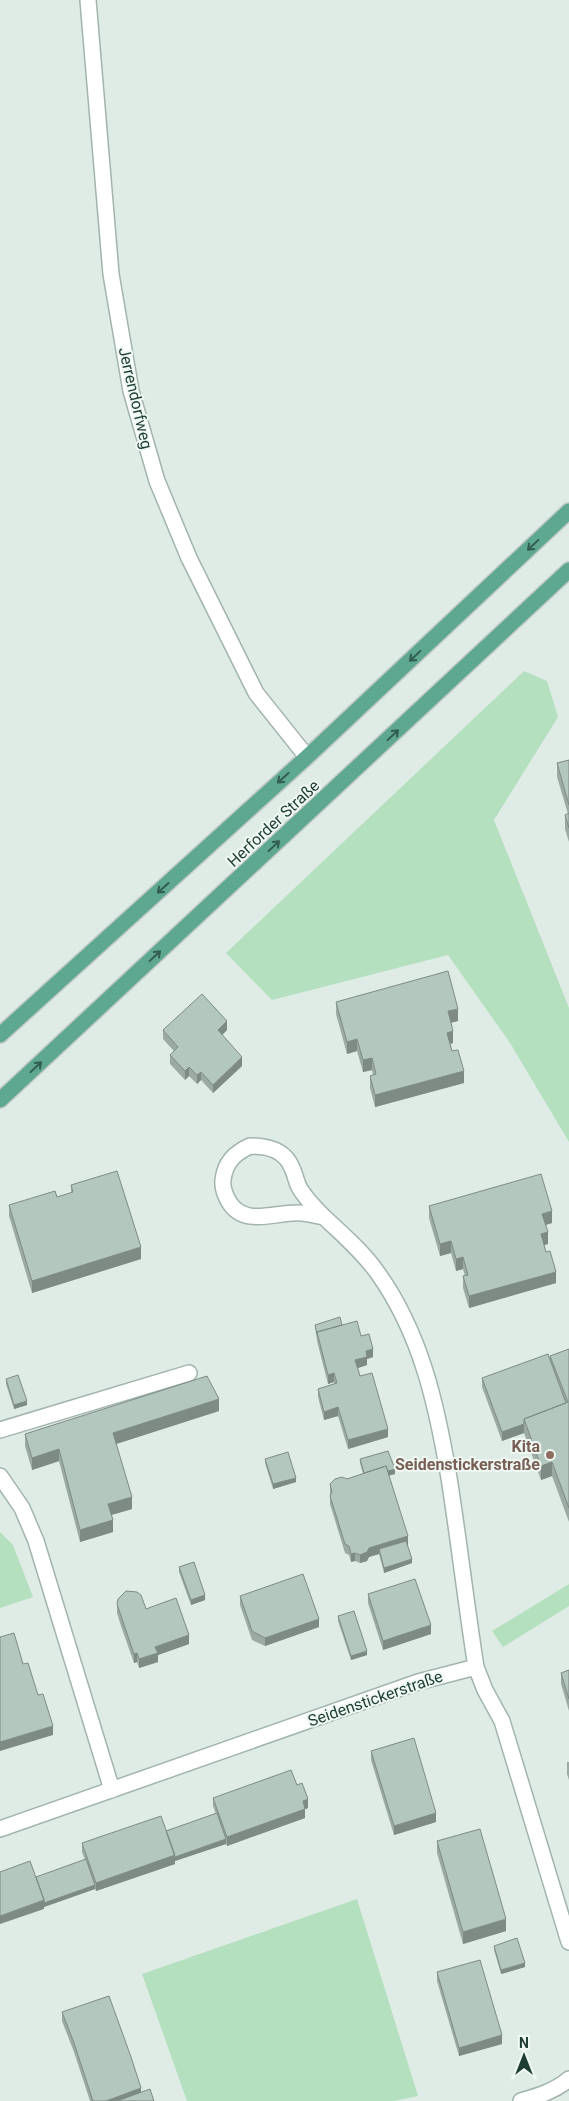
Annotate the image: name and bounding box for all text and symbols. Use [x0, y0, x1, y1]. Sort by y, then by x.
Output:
street label: Jerrendorfweg [115, 345, 156, 451]
one-way arrow [527, 539, 540, 551]
one-way arrow [408, 650, 421, 662]
one-way arrow [386, 729, 399, 741]
one-way arrow [277, 772, 290, 784]
street label: Herforder Straße [223, 776, 323, 871]
one-way arrow [268, 840, 280, 852]
one-way arrow [156, 882, 169, 894]
one-way arrow [148, 950, 161, 962]
one-way arrow [29, 1061, 42, 1073]
place label: Kita Seidenstickerstraße [395, 1437, 540, 1474]
marker: Kita Seidenstickerstraße [544, 1449, 556, 1461]
street label: Seidenstickerstraße [305, 1667, 445, 1730]
north arrow [499, 2031, 549, 2081]
text: N [519, 2035, 529, 2051]

